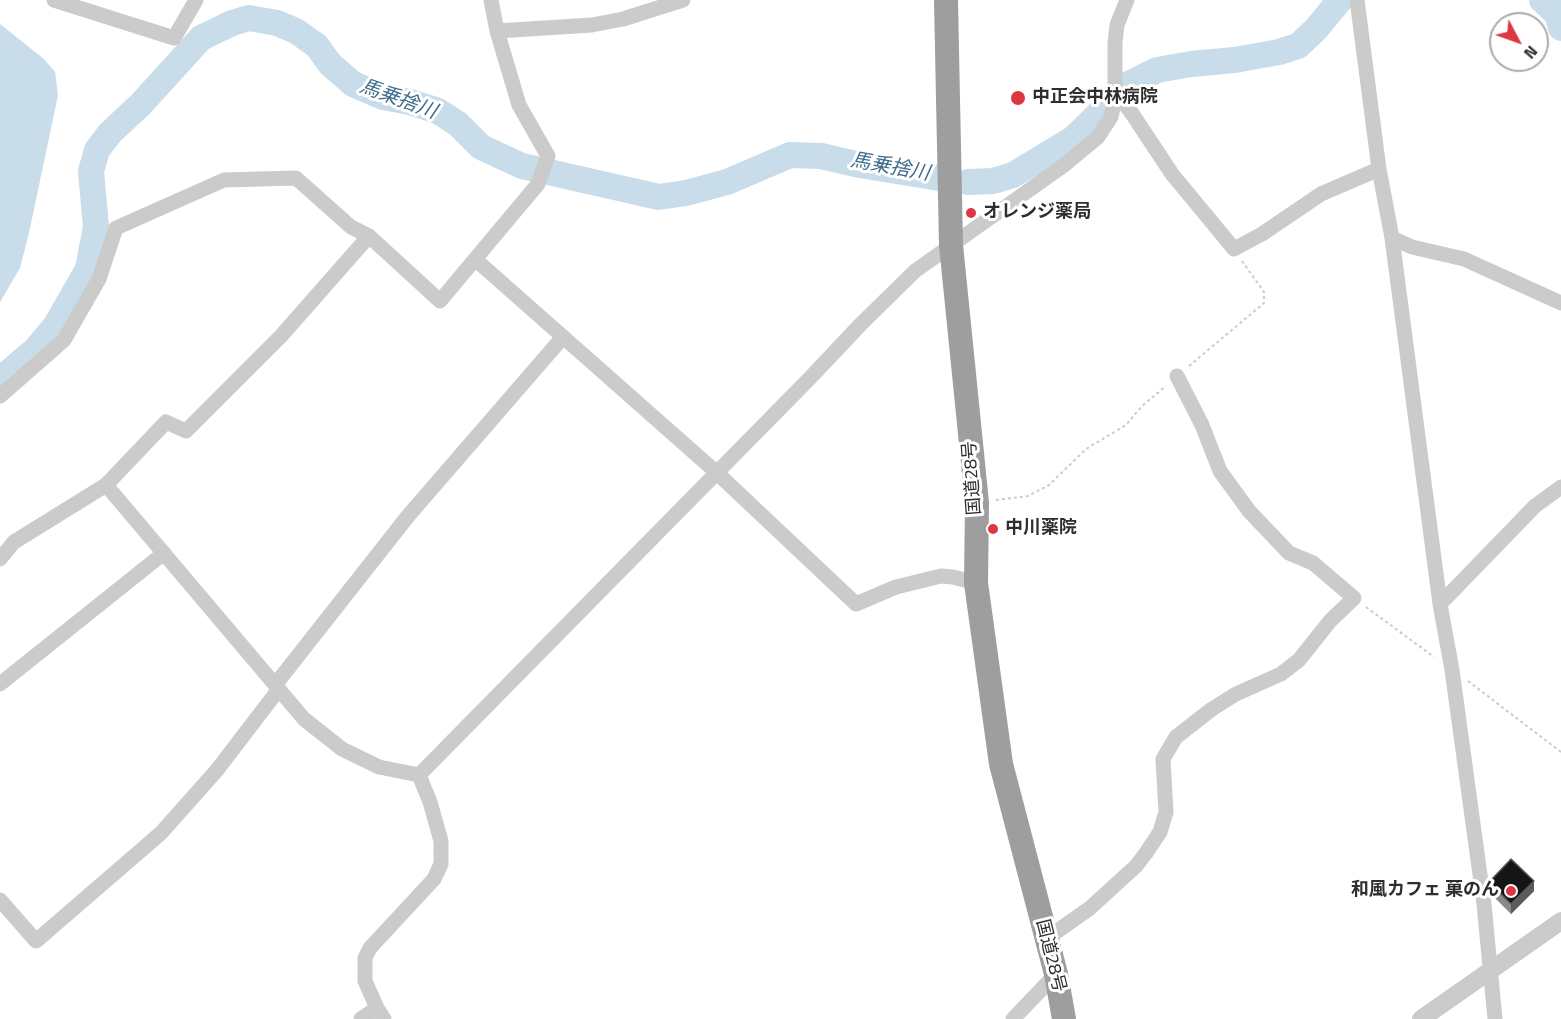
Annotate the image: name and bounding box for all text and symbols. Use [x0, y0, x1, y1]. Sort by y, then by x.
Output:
north arrow [1489, 12, 1549, 72]
text: N [1518, 40, 1544, 65]
water label: 馬乗捨川 [356, 75, 440, 125]
place label: 中正会中林病院 [1032, 87, 1158, 109]
marker: 中正会中林病院 [1009, 89, 1027, 107]
water label: 馬乗捨川 [849, 149, 931, 187]
place label: オレンジ薬局 [983, 202, 1091, 224]
marker: オレンジ薬局 [964, 206, 978, 220]
street label: 国道28号 [960, 440, 986, 516]
place label: 中川薬院 [1005, 518, 1077, 540]
marker: 中川薬院 [986, 522, 1000, 536]
place label: 和風カフェ 菓のん [1351, 880, 1499, 902]
marker: 和風カフェ 菓のん [1504, 884, 1518, 898]
street label: 国道28号 [1031, 917, 1069, 995]

